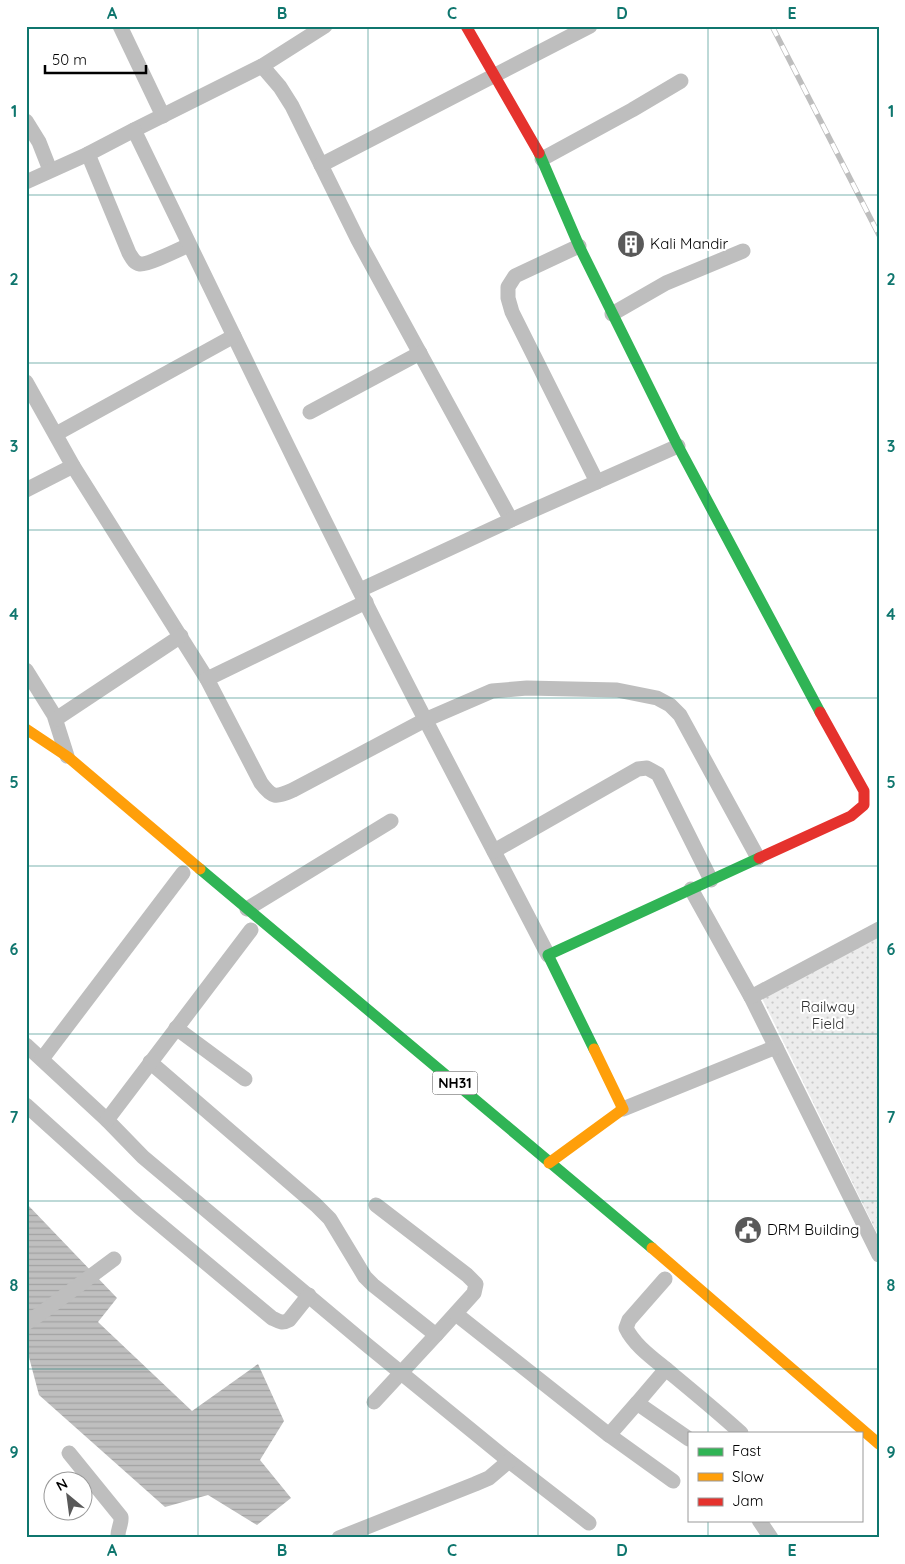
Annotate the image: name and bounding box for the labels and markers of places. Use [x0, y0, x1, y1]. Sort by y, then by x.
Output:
building icon: Kali Mandir [616, 229, 646, 259]
place label: Kali Mandir [650, 234, 728, 253]
public building icon: DRM Building [733, 1215, 763, 1245]
place label: DRM Building [767, 1220, 859, 1239]

